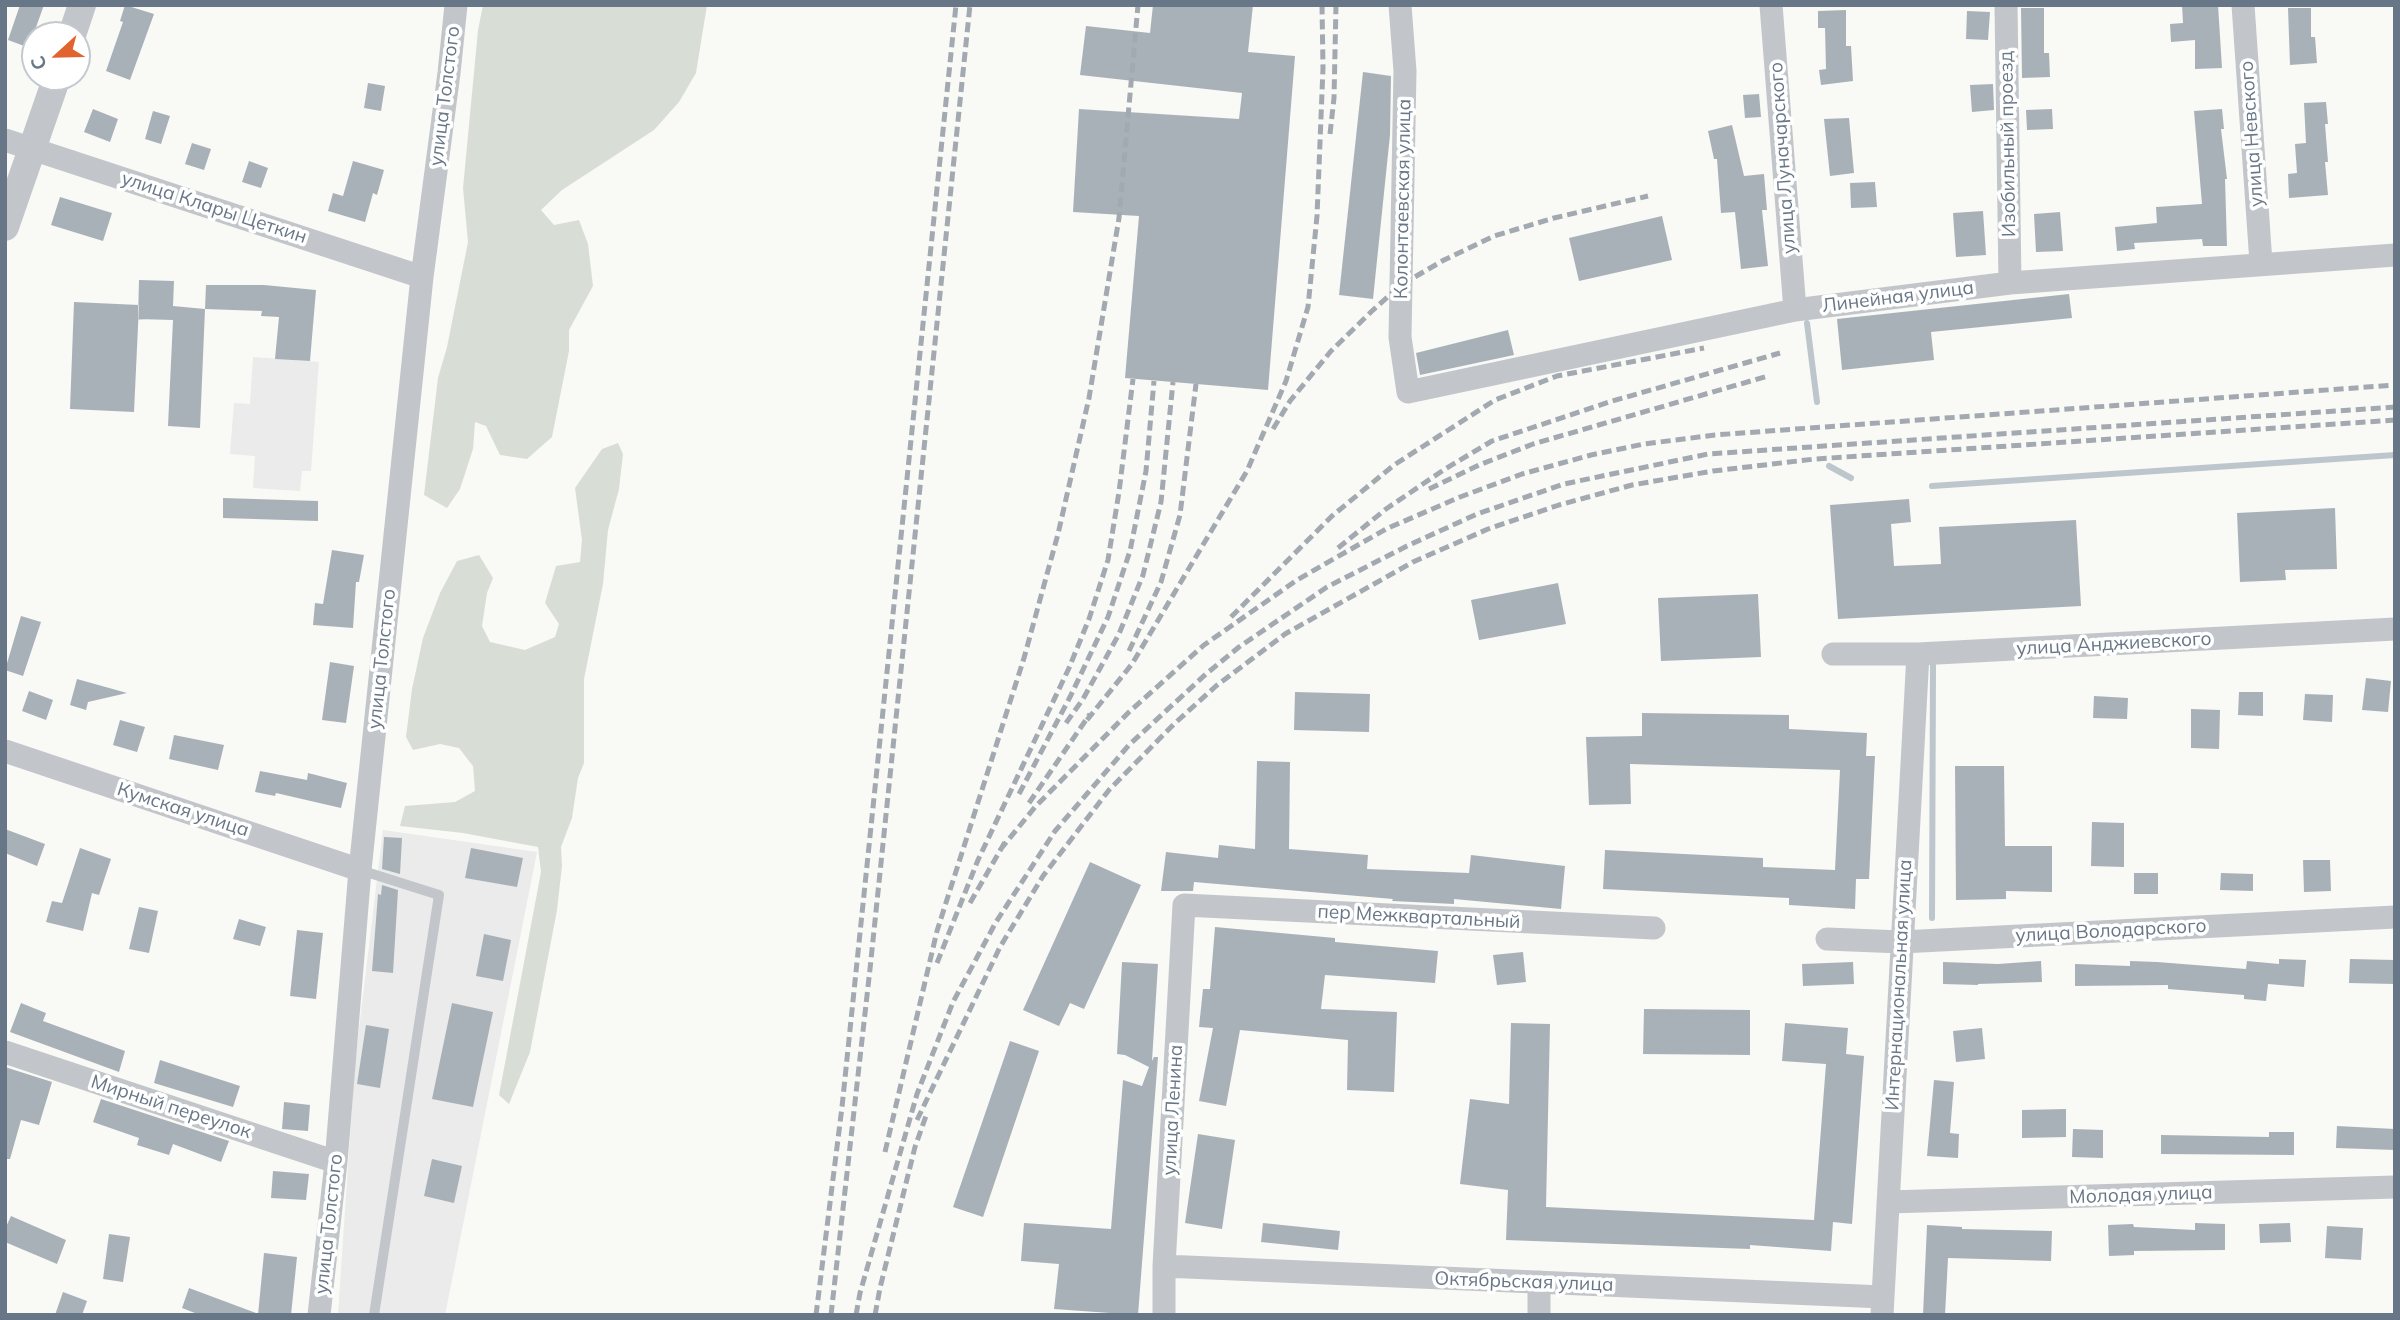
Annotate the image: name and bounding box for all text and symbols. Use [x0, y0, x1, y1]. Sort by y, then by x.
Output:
north arrow [21, 21, 91, 91]
street label: улица Толстого [425, 25, 465, 167]
street label: Изобильный проезд [1995, 51, 2021, 237]
text: С [25, 53, 52, 74]
street label: улица Невского [2236, 60, 2268, 208]
street label: улица Луначарского [1765, 61, 1801, 255]
street label: Колонтаевская улица [1390, 99, 1416, 299]
street label: улица Клары Цеткин [118, 167, 310, 249]
street label: Линейная улица [1821, 276, 1975, 318]
street label: улица Толстого [363, 588, 401, 730]
street label: улица Анджиевского [2016, 628, 2212, 660]
street label: Кумская улица [114, 778, 252, 842]
street label: Интернациональная улица [1881, 859, 1917, 1111]
street label: пер Межквартальный [1317, 900, 1521, 934]
street label: улица Володарского [2015, 915, 2207, 947]
street label: улица Ленина [1158, 1044, 1188, 1176]
street label: Мирный переулок [88, 1070, 254, 1144]
street label: улица Толстого [310, 1153, 348, 1295]
street label: Молодая улица [2069, 1181, 2213, 1209]
street label: Октябрьская улица [1434, 1267, 1614, 1297]

